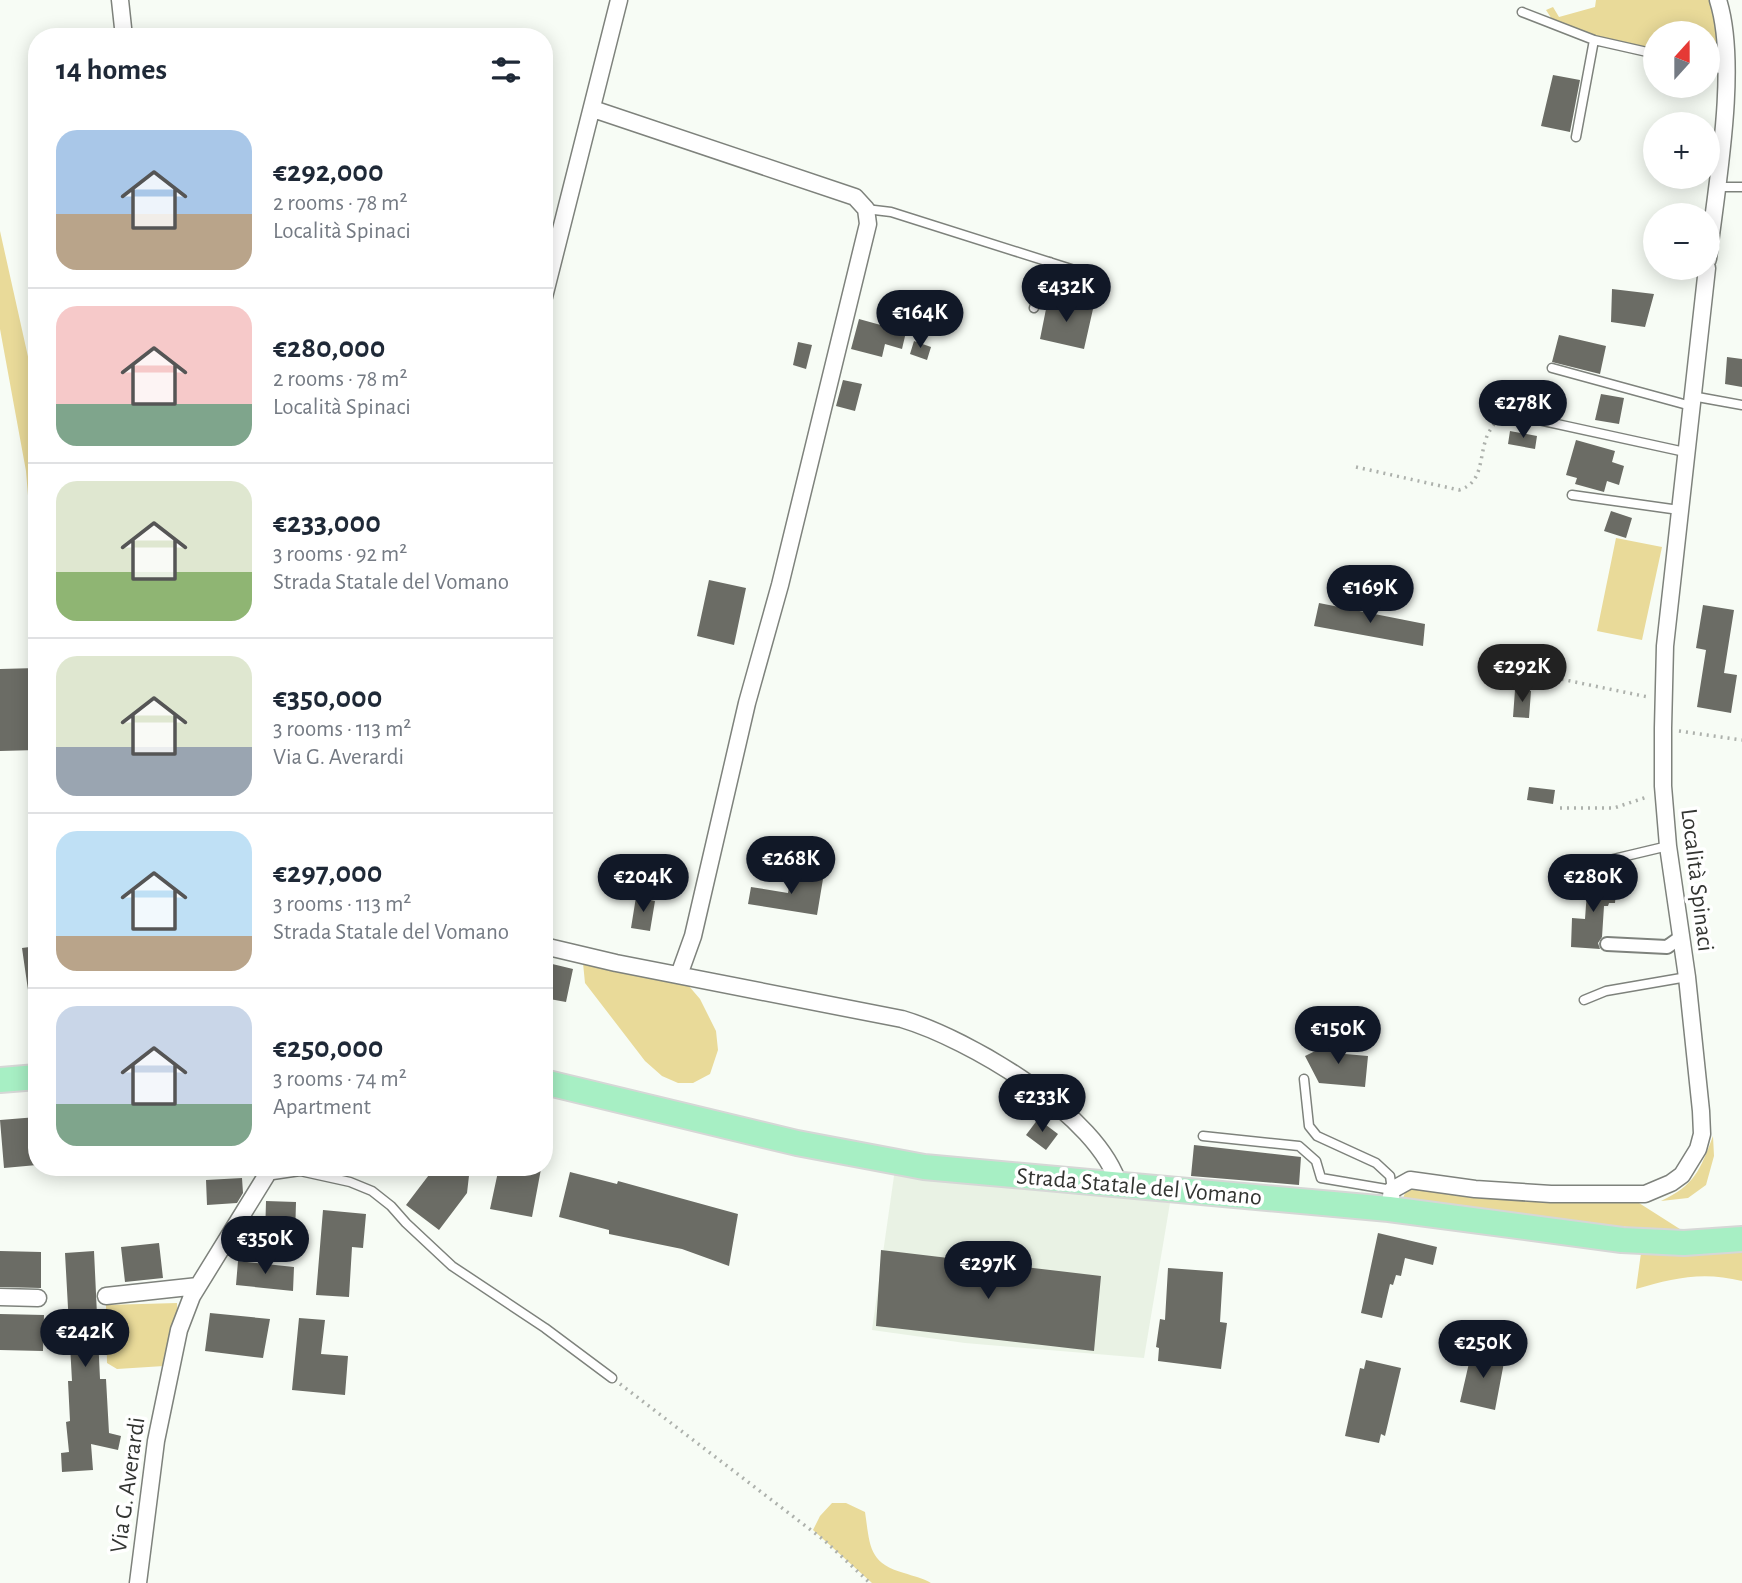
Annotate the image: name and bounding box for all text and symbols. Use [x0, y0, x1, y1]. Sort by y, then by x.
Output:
north arrow [1643, 21, 1720, 98]
map controls [1643, 21, 1720, 280]
icon: filters [487, 51, 525, 89]
text: 14 homes [56, 55, 167, 85]
button: + [1643, 112, 1720, 189]
text: €292,000 [273, 157, 384, 187]
icon: home [112, 158, 196, 242]
text: 2 rooms · 78 m² [273, 192, 408, 215]
button: − [1643, 203, 1720, 280]
text: Località Spinaci [273, 220, 411, 243]
pin: €432K [1017, 264, 1115, 324]
text: €432K [1038, 275, 1094, 298]
pin: €164K [871, 290, 969, 350]
text: €164K [892, 301, 948, 324]
text: €280,000 [273, 333, 385, 363]
icon: home [112, 334, 196, 418]
text: 2 rooms · 78 m² [273, 368, 408, 391]
pin: €278K [1474, 380, 1572, 440]
text: €278K [1495, 391, 1551, 414]
text: Località Spinaci [273, 396, 411, 419]
text: €233,000 [273, 508, 381, 538]
icon: home [112, 509, 196, 593]
text: 3 rooms · 92 m² [273, 543, 407, 566]
pin: €169K [1321, 566, 1419, 625]
text: Strada Statale del Vomano [273, 571, 509, 594]
text: €169K [1343, 576, 1397, 599]
pin: €292K [1473, 644, 1571, 704]
text: €292K [1494, 655, 1550, 678]
text: €350,000 [273, 683, 382, 713]
icon: home [112, 684, 196, 768]
text: 3 rooms · 113 m² [273, 718, 411, 741]
text: Via G. Averardi [273, 746, 404, 769]
street label: Località Spinaci [1676, 807, 1718, 953]
pin: €268K [742, 836, 840, 896]
text: €268K [762, 847, 820, 870]
pin: €204K [594, 855, 692, 914]
pin: €280K [1544, 855, 1642, 914]
text: €297,000 [273, 858, 382, 888]
icon: home [112, 859, 196, 943]
text: €204K [614, 865, 672, 888]
text: €280K [1564, 865, 1622, 888]
text: 3 rooms · 113 m² [273, 893, 411, 916]
text: Strada Statale del Vomano [273, 921, 509, 944]
pin: €150K [1289, 1006, 1387, 1066]
text: €150K [1311, 1017, 1365, 1040]
text: €250,000 [273, 1033, 384, 1063]
icon: home [112, 1034, 196, 1118]
text: 3 rooms · 74 m² [273, 1068, 407, 1091]
pin: €233K [993, 1074, 1091, 1134]
text: €233K [1015, 1085, 1069, 1108]
text: Apartment [273, 1096, 371, 1119]
street label: Strada Statale del Vomano [1015, 1164, 1263, 1210]
pin: €350K [216, 1216, 314, 1276]
text: €350K [237, 1227, 293, 1250]
pin: €297K [939, 1242, 1037, 1301]
text: €297K [960, 1252, 1016, 1275]
pin: €242K [36, 1310, 134, 1369]
text: €242K [56, 1320, 114, 1343]
pin: €250K [1434, 1320, 1532, 1380]
text: €250K [1455, 1331, 1511, 1354]
street label: Via G. Averardi [107, 1416, 149, 1554]

